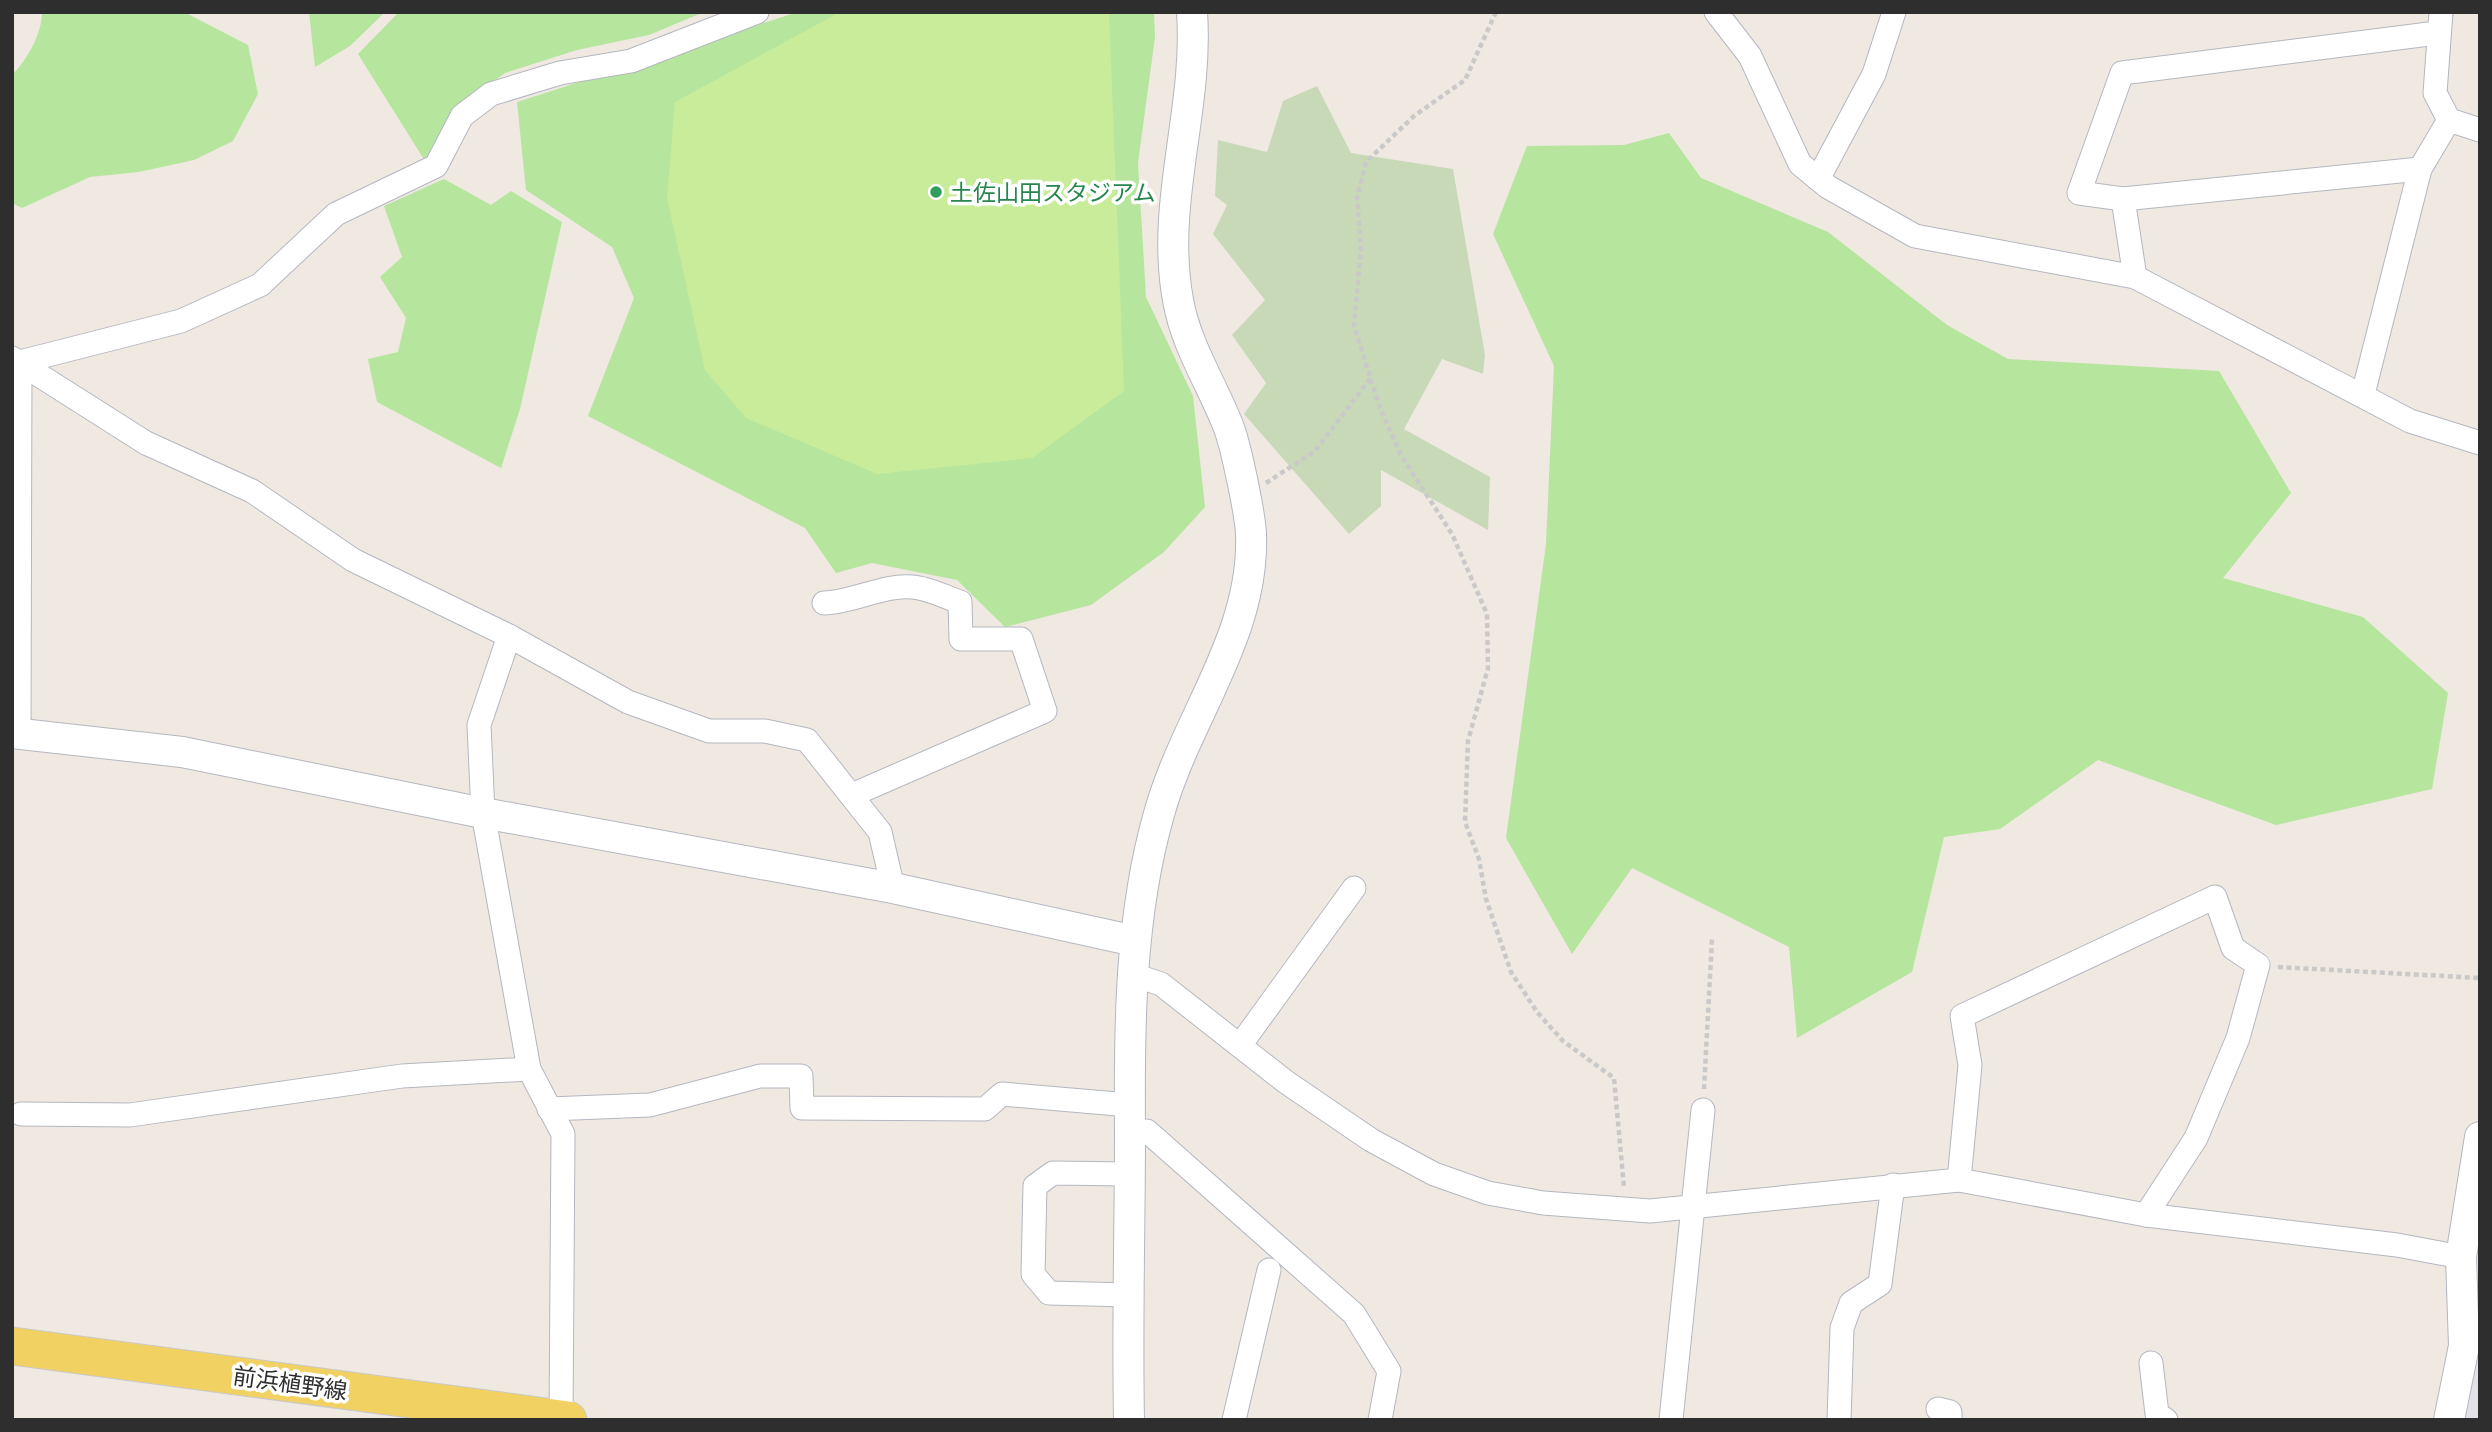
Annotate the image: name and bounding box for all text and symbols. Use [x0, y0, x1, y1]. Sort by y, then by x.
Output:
place label: 土佐山田スタジアム [950, 178, 1155, 207]
marker: 土佐山田スタジアム [928, 184, 944, 200]
street label: 前浜植野線 [231, 1361, 349, 1405]

